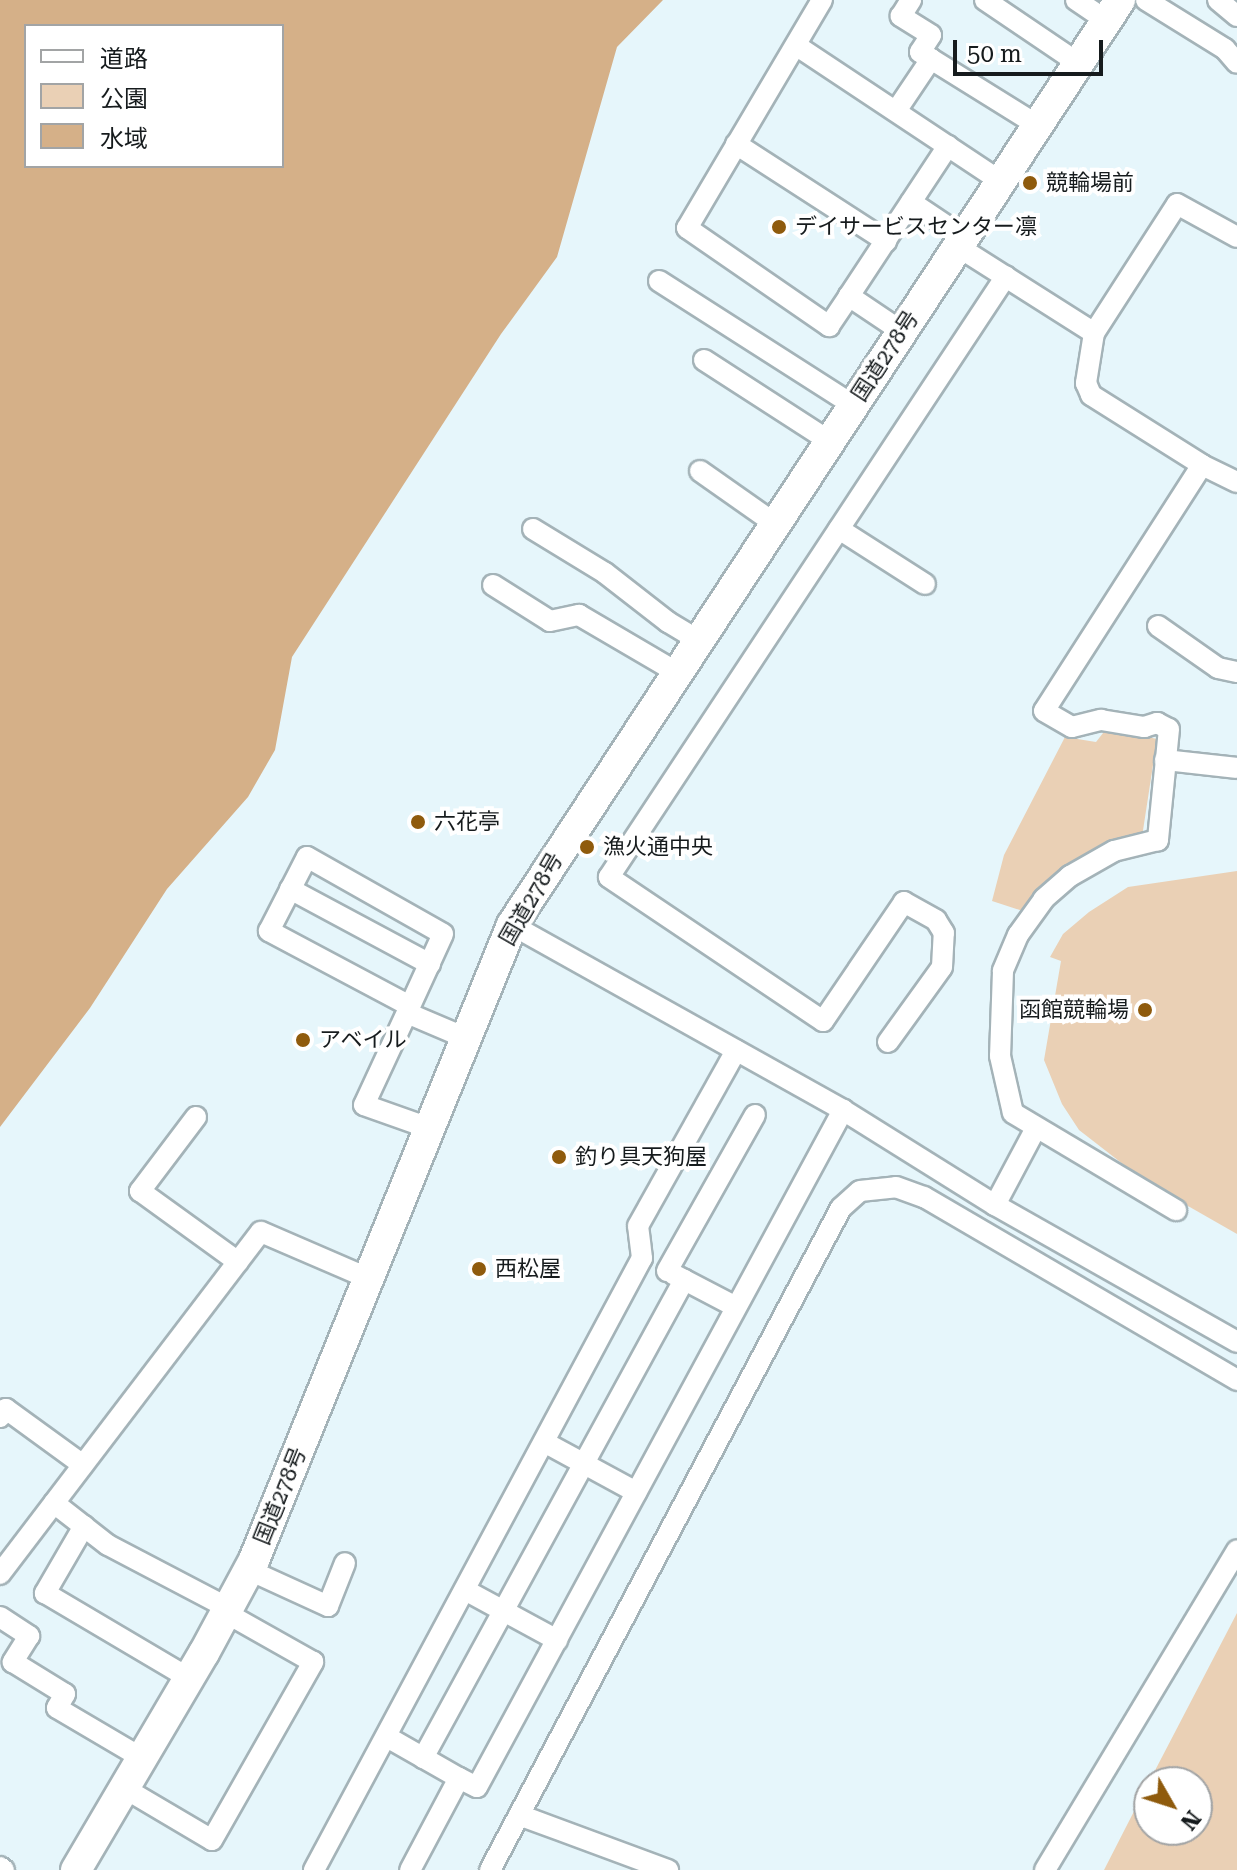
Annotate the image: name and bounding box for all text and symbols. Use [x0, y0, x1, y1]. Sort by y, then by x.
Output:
legend [24, 24, 284, 168]
scale bar [957, 24, 1107, 74]
text: 50 m [967, 40, 1022, 68]
text: 道路 [100, 45, 148, 73]
text: 公園 [100, 85, 148, 113]
text: 水域 [100, 125, 148, 153]
place label: 競輪場前 [1046, 170, 1134, 196]
marker: 競輪場前 [1021, 174, 1039, 192]
place label: デイサービスセンター凛 [795, 214, 1037, 240]
marker: デイサービスセンター凛 [770, 218, 788, 236]
street label: 国道278号 [846, 306, 924, 406]
place label: 六花亭 [434, 809, 500, 835]
marker: 六花亭 [409, 813, 427, 831]
place label: 漁火通中央 [603, 834, 713, 860]
marker: 漁火通中央 [578, 838, 596, 856]
street label: 国道278号 [494, 848, 568, 950]
place label: 函館競輪場 [1019, 997, 1129, 1023]
marker: 函館競輪場 [1136, 1001, 1154, 1019]
place label: アベイル [319, 1027, 407, 1053]
marker: アベイル [294, 1031, 312, 1049]
place label: 釣り具天狗屋 [575, 1144, 707, 1170]
marker: 釣り具天狗屋 [550, 1148, 568, 1166]
place label: 西松屋 [495, 1256, 561, 1282]
marker: 西松屋 [470, 1260, 488, 1278]
street label: 国道278号 [248, 1443, 312, 1549]
north arrow [1133, 1766, 1213, 1846]
text: N [1175, 1806, 1206, 1835]

